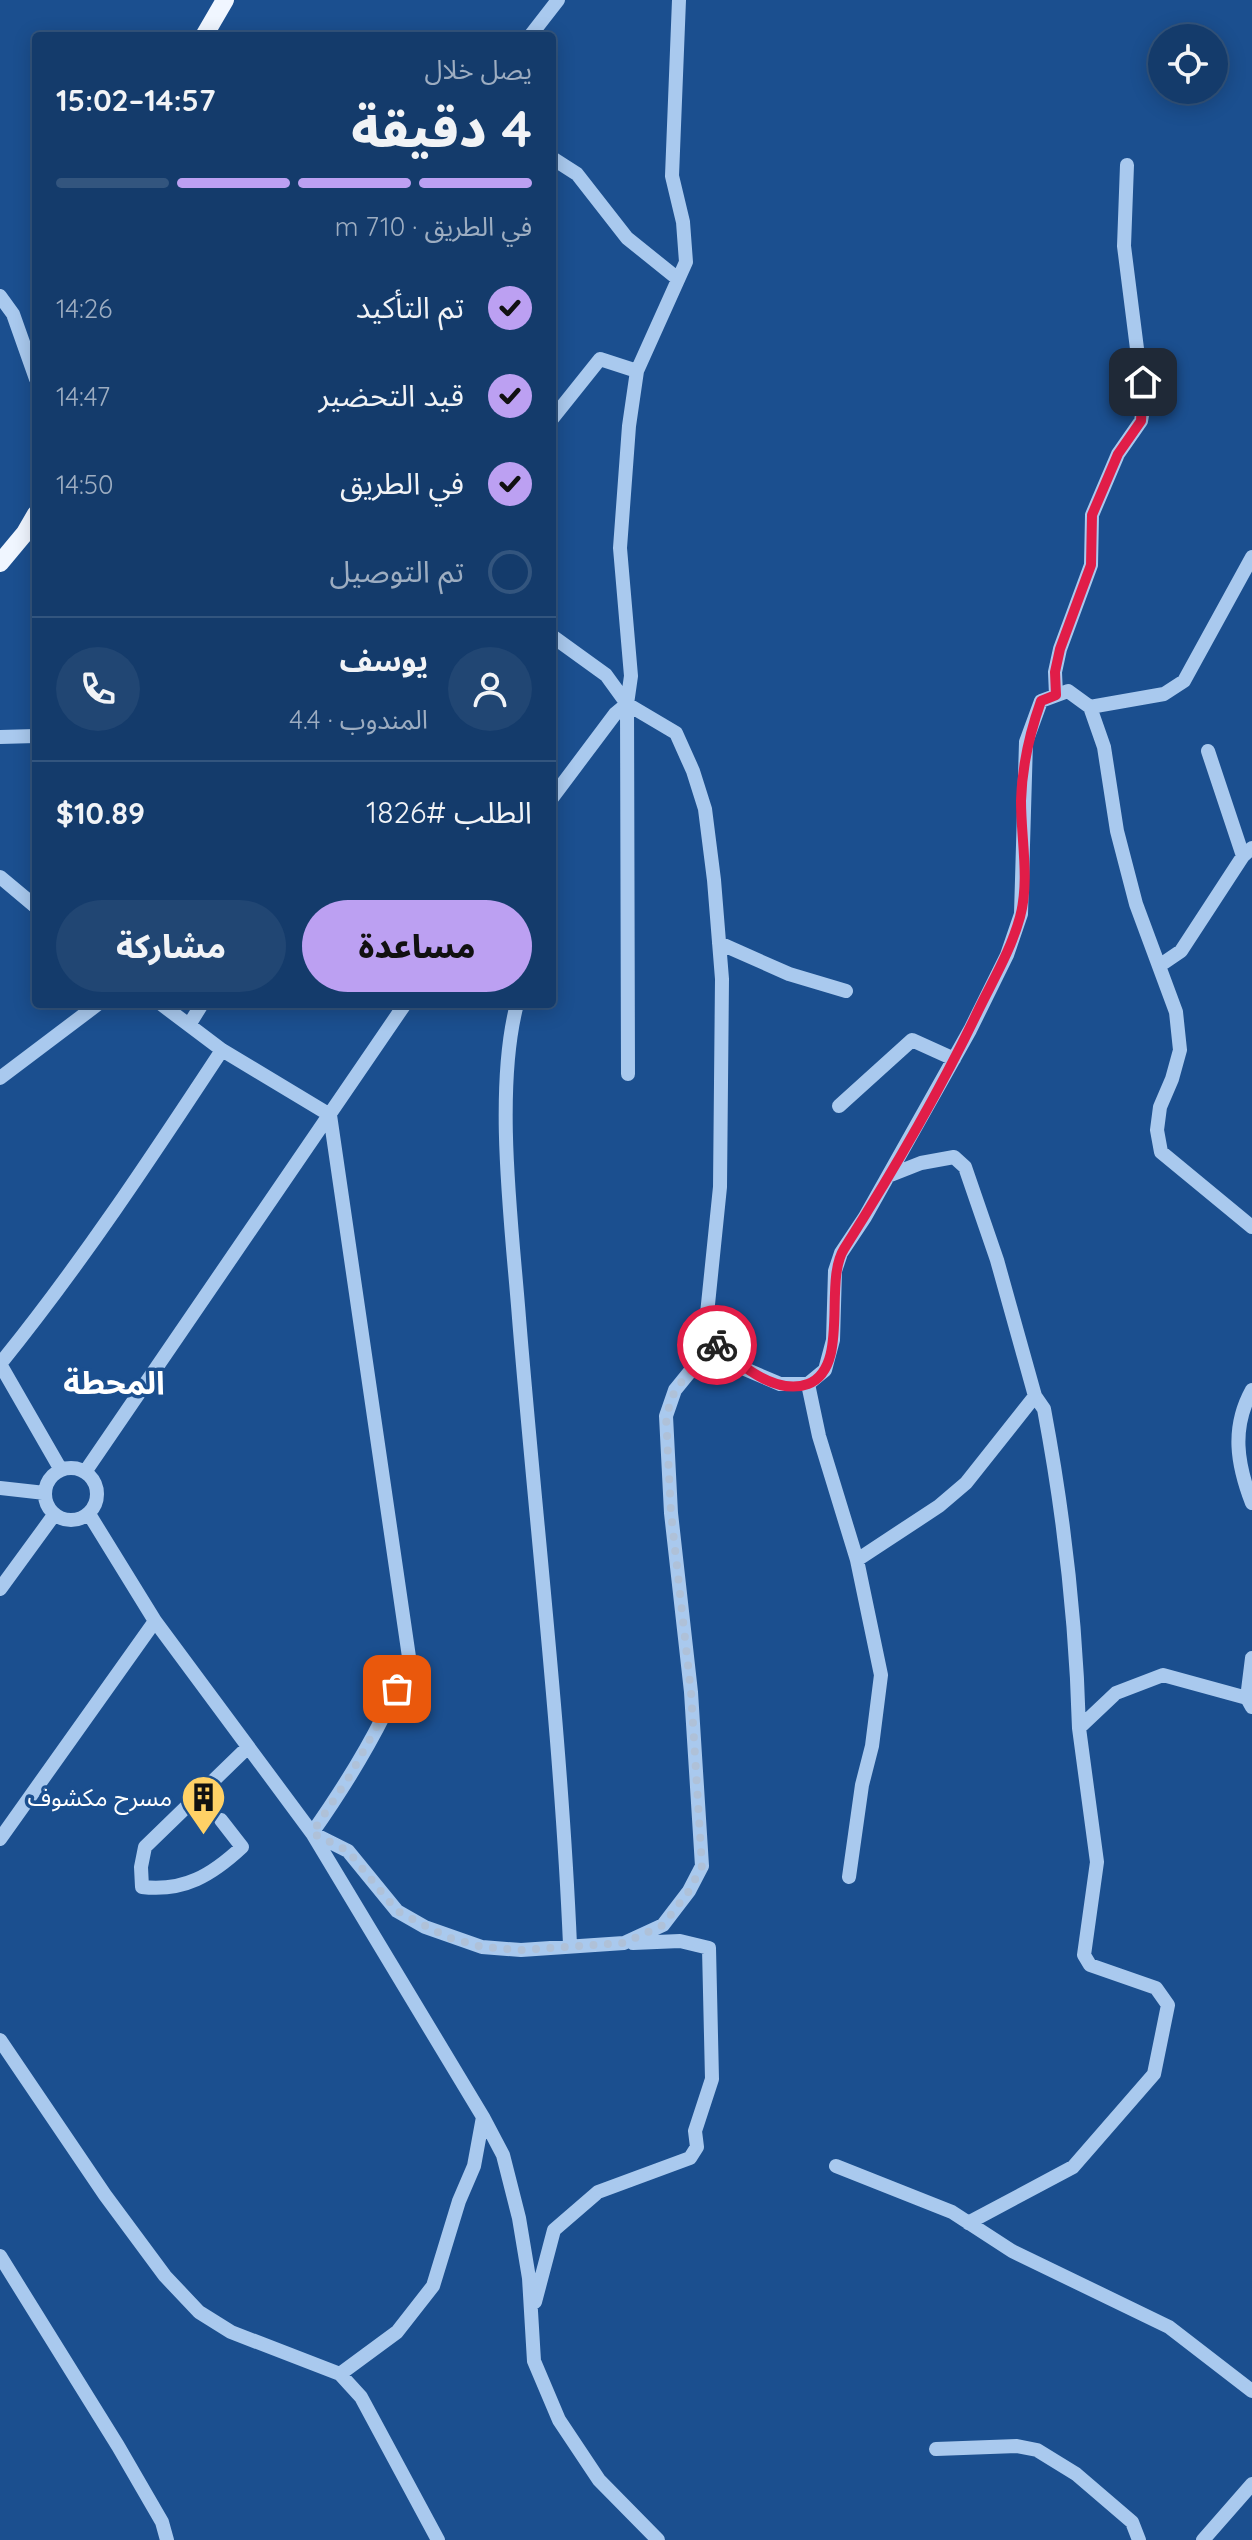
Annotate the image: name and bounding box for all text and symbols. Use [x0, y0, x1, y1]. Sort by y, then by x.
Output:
map controls [1148, 24, 1228, 104]
button: locate [1148, 24, 1228, 104]
text: يصل خلال [425, 53, 532, 86]
text: 14:57–15:02 [56, 81, 215, 119]
text: 4 دقيقة [351, 95, 532, 160]
text: في الطريق · 710 m [335, 210, 532, 243]
icon: check [488, 286, 532, 330]
text: تم التأكيد [356, 288, 464, 326]
text: 14:26 [56, 292, 112, 325]
pin [1109, 348, 1177, 416]
icon: home [1121, 360, 1165, 404]
icon: check [488, 374, 532, 418]
text: قيد التحضير [318, 376, 464, 414]
text: 14:47 [56, 380, 110, 413]
icon: check [488, 462, 532, 506]
text: في الطريق [340, 464, 464, 502]
text: 14:50 [56, 468, 113, 501]
text: تم التوصيل [330, 552, 464, 590]
text: يوسف [340, 641, 428, 679]
button: phone [56, 647, 140, 731]
button: person [448, 647, 532, 731]
text: المندوب · 4.4 [289, 703, 428, 736]
text: الطلب #1826 [366, 793, 532, 831]
text: $10.89 [56, 794, 145, 832]
button: مشاركة [56, 900, 286, 992]
button: مساعدة [302, 900, 532, 992]
courier [677, 1305, 757, 1385]
icon: bike [695, 1323, 739, 1367]
district label: المحطة [63, 1362, 165, 1402]
pin [363, 1655, 431, 1723]
icon: bag [375, 1667, 419, 1711]
building icon: مسرح مكشوف [179, 1774, 227, 1837]
place label: مسرح مكشوف [27, 1782, 172, 1815]

